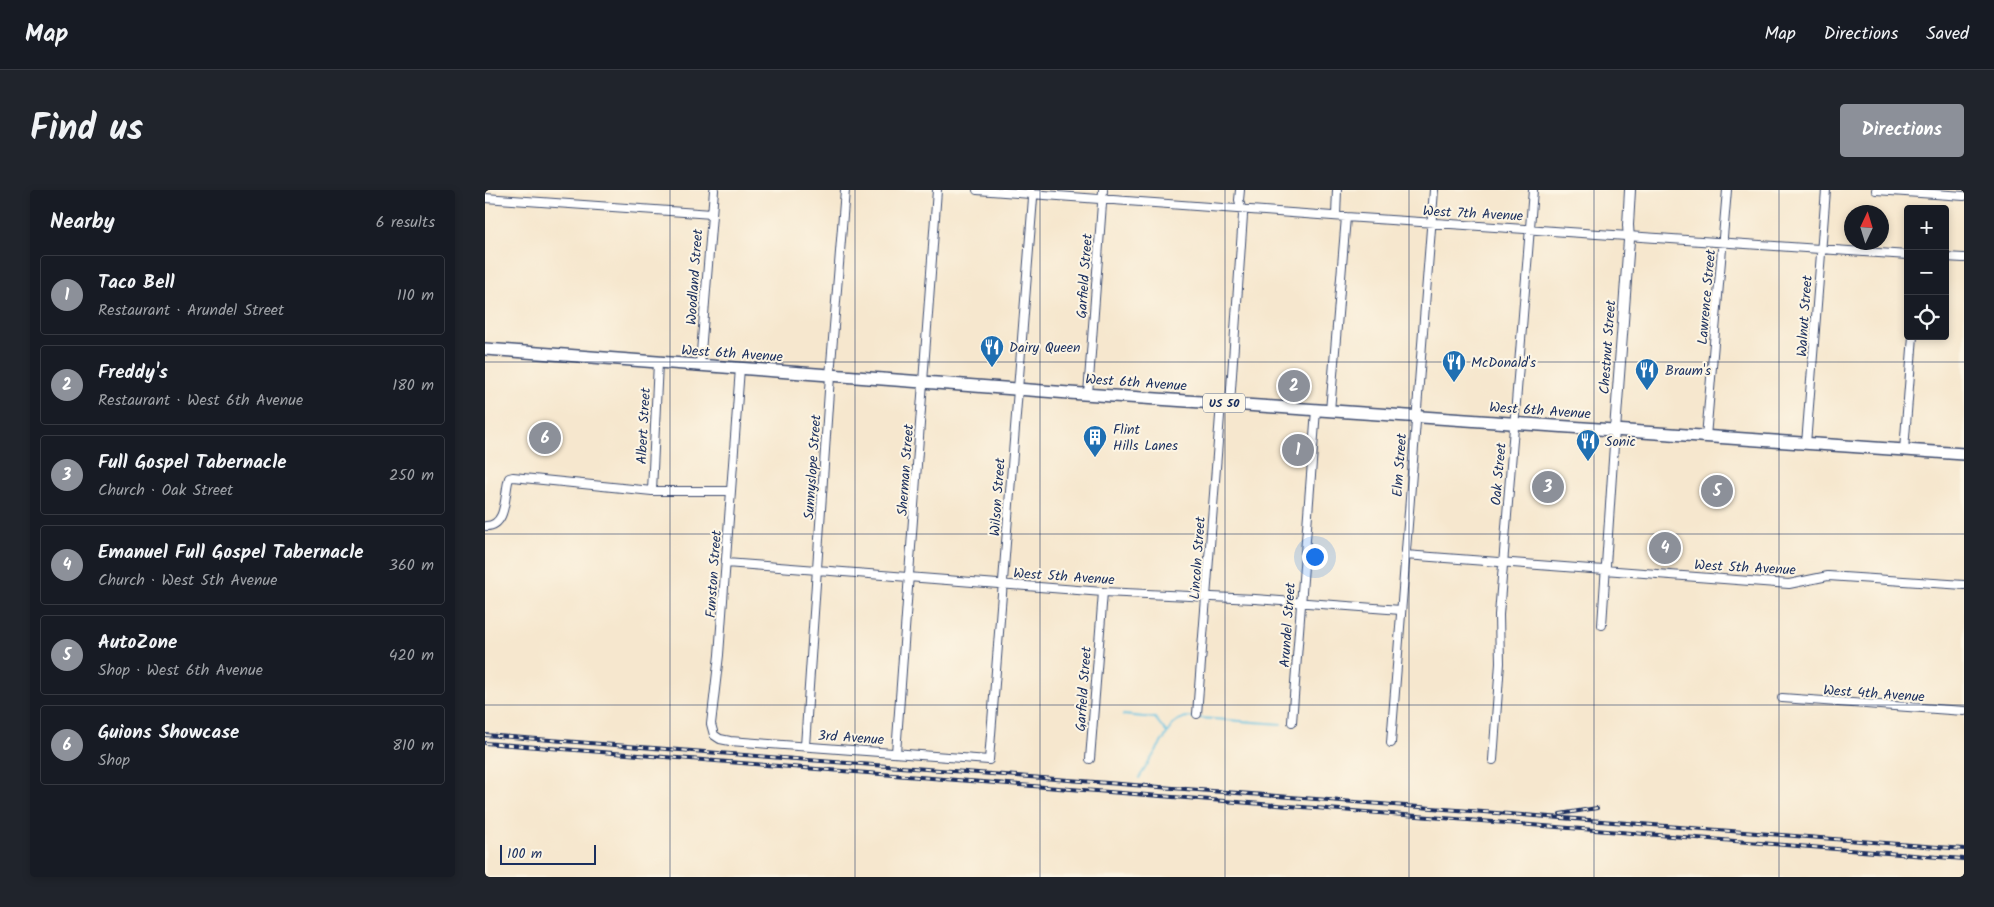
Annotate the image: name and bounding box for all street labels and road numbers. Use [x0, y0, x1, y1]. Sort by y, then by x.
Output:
street label: West 7th Avenue [1422, 200, 1524, 228]
street label: Woodland Street [681, 228, 709, 326]
street label: Garfield Street [1071, 232, 1099, 319]
street label: Lawrence Street [1692, 248, 1722, 346]
street label: Walnut Street [1791, 274, 1819, 358]
street label: Chestnut Street [1594, 299, 1622, 395]
street label: West 6th Avenue [680, 339, 784, 369]
street label: West 6th Avenue [1084, 368, 1188, 398]
street label: Albert Street [631, 387, 657, 465]
road number: US 50 [1203, 394, 1245, 412]
street label: West 6th Avenue [1488, 396, 1592, 426]
street label: Sunnyslope Street [798, 413, 828, 520]
street label: Sherman Street [892, 423, 920, 517]
street label: Elm Street [1387, 432, 1413, 498]
street label: Oak Street [1485, 441, 1513, 506]
street label: Wilson Street [984, 457, 1012, 537]
street label: Lincoln Street [1184, 515, 1212, 600]
street label: Funston Street [700, 529, 728, 619]
street label: West 5th Avenue [1694, 554, 1797, 582]
street label: West 5th Avenue [1013, 562, 1116, 592]
street label: Arundel Street [1274, 581, 1302, 668]
street label: Garfield Street [1070, 645, 1098, 732]
street label: West 4th Avenue [1822, 679, 1926, 709]
street label: 3rd Avenue [817, 725, 886, 751]

